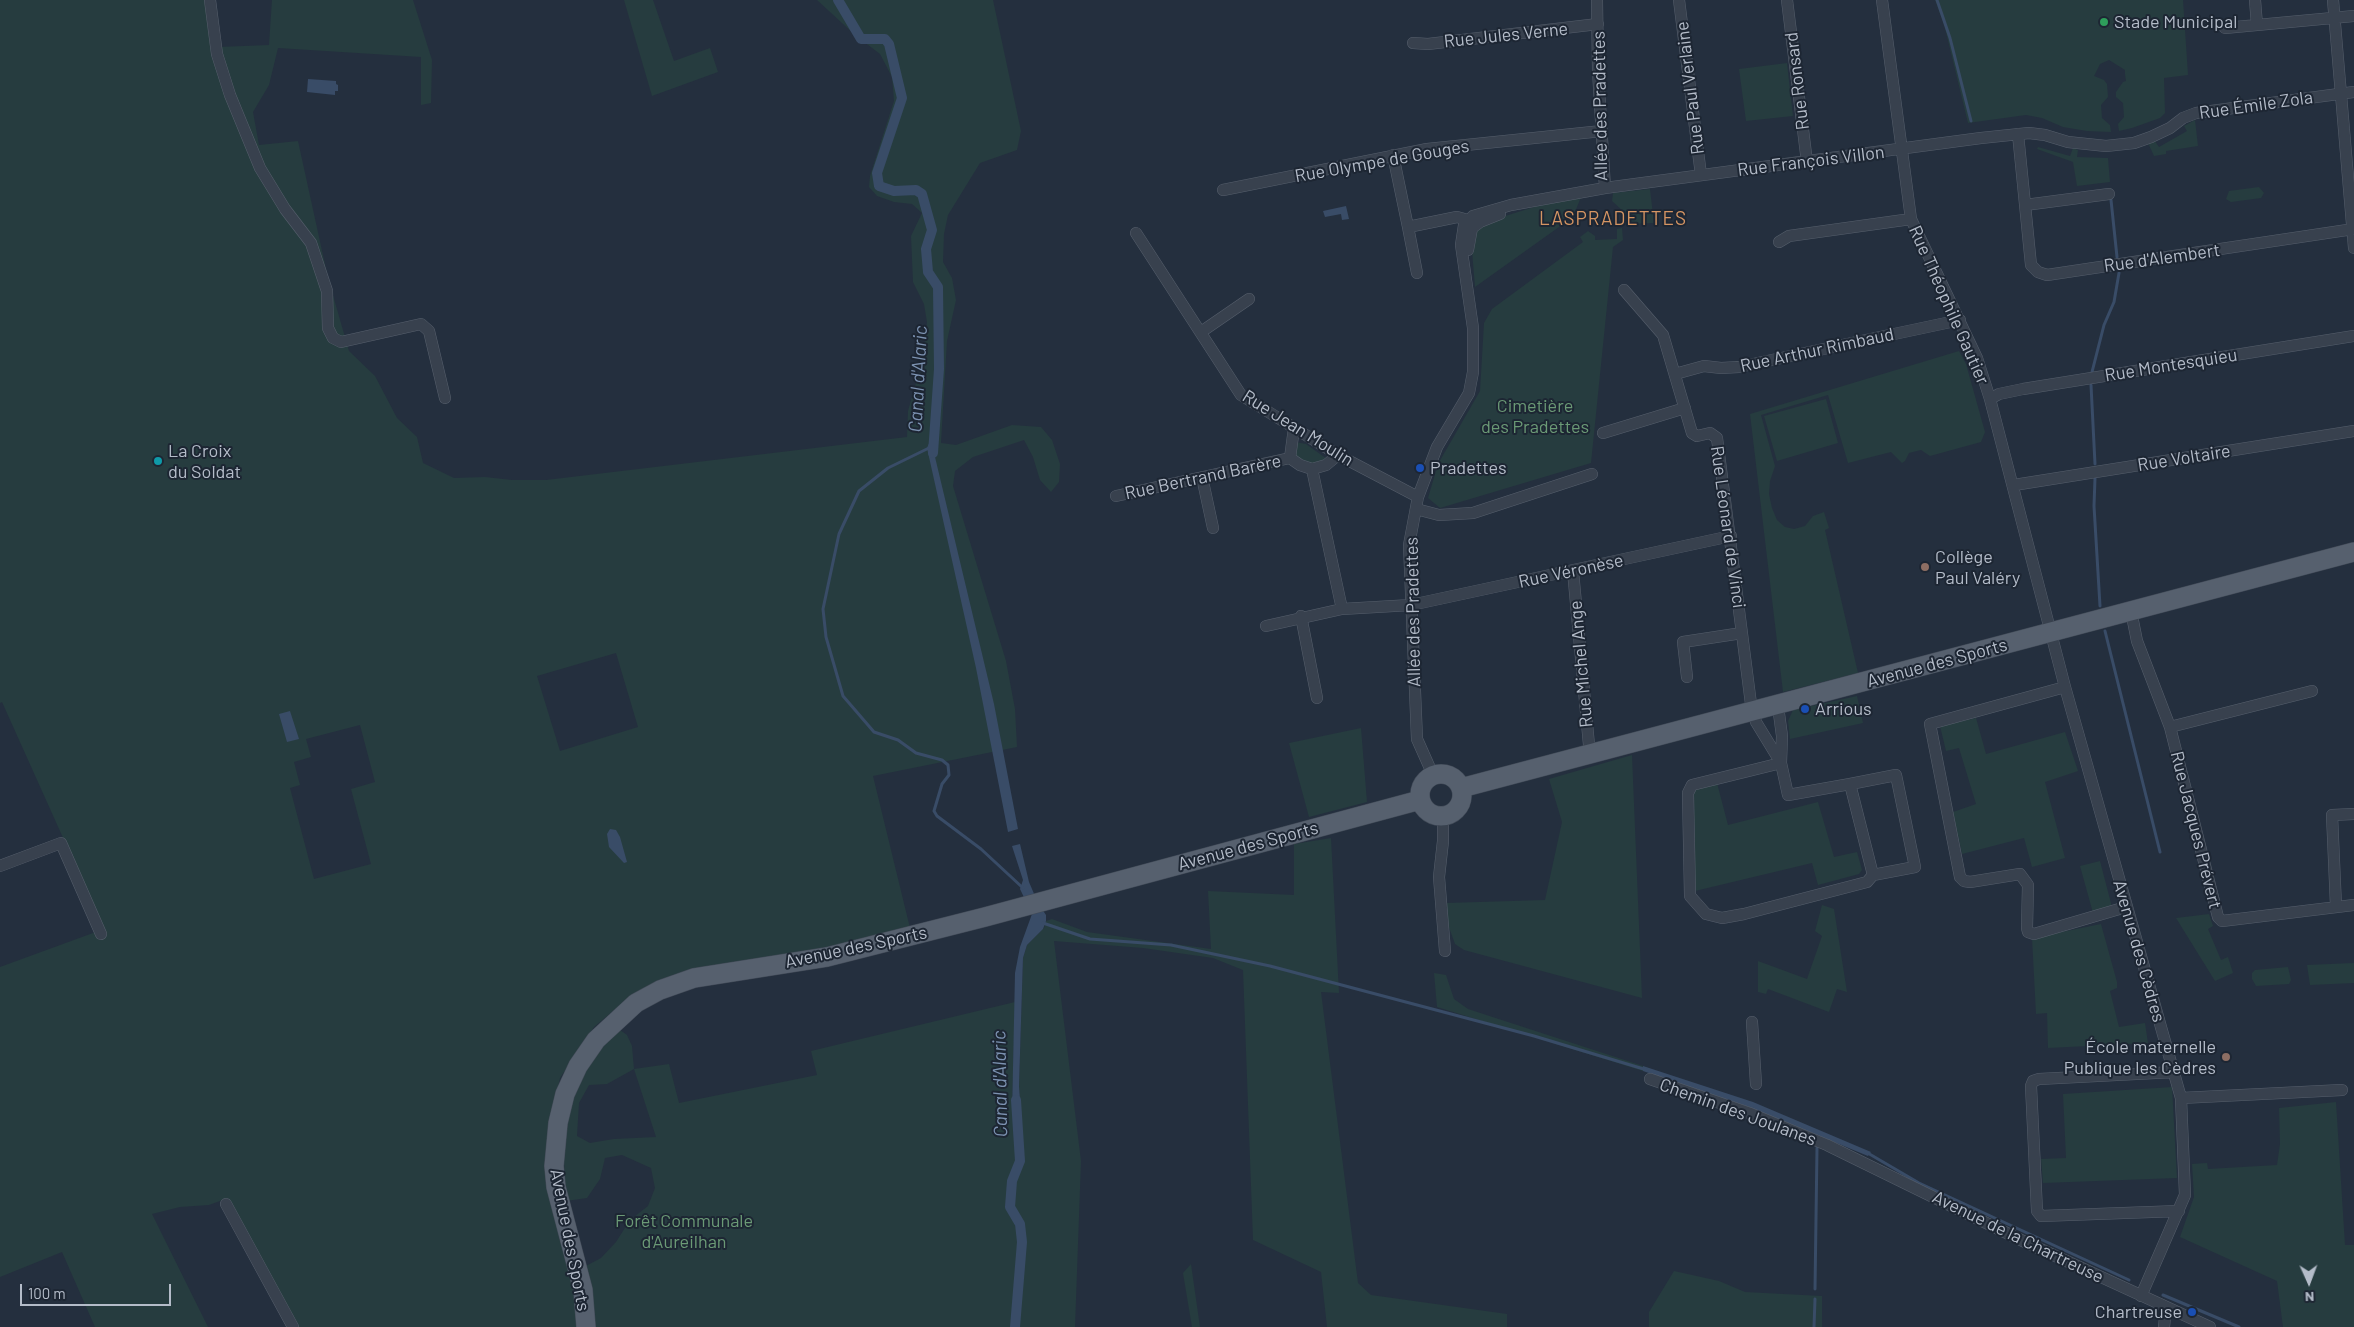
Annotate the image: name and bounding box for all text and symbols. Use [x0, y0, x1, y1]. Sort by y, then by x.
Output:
place label: Stade Municipal [2114, 11, 2237, 33]
marker: Stade Municipal [2098, 16, 2110, 28]
street label: Rue Jules Verne [1443, 18, 1569, 52]
street label: Rue Paul Verlaine [1671, 20, 1709, 156]
street label: Allée des Pradettes [1588, 31, 1612, 181]
street label: Rue Ronsard [1780, 31, 1814, 131]
street label: Rue Émile Zola [2198, 86, 2314, 124]
street label: Rue Olympe de Gouges [1293, 135, 1471, 187]
street label: Rue François Villon [1736, 141, 1886, 181]
district label: LASPRADETTES [1537, 208, 1689, 230]
street label: Rue Théophile Gautier [1904, 222, 1994, 388]
street label: Rue d'Alembert [2102, 239, 2222, 277]
street label: Rue Arthur Rimbaud [1738, 323, 1896, 377]
water label: Canal d'Alaric [904, 325, 932, 433]
street label: Rue Montesquieu [2103, 344, 2239, 386]
street label: Rue Jean Moulin [1238, 385, 1358, 471]
park label: Cimetière des Pradettes [1481, 395, 1589, 438]
place label: La Croix du Soldat [168, 440, 241, 482]
street label: Rue Voltaire [2136, 440, 2232, 476]
street label: Rue Léonard de Vinci [1706, 444, 1750, 610]
street label: Rue Bertrand Barère [1123, 450, 1283, 504]
marker: La Croix du Soldat [152, 455, 164, 467]
place label: Pradettes [1430, 457, 1507, 479]
marker: Pradettes [1414, 462, 1426, 474]
street label: Allée des Pradettes [1401, 537, 1425, 687]
place label: Collège Paul Valéry [1935, 546, 2020, 588]
street label: Rue Véronèse [1517, 549, 1625, 593]
marker: Collège Paul Valéry [1919, 561, 1931, 573]
street label: Rue Michel Ange [1565, 600, 1597, 728]
street label: Avenue des Sports [1864, 634, 2010, 692]
place label: Arrious [1815, 698, 1872, 720]
marker: Arrious [1799, 703, 1811, 715]
street label: Rue Jacques Prévert [2166, 749, 2226, 911]
street label: Avenue des Sports [1175, 817, 1321, 875]
street label: Avenue des Cèdres [2108, 877, 2170, 1025]
street label: Avenue des Sports [783, 921, 929, 973]
water label: Canal d'Alaric [988, 1030, 1012, 1138]
place label: École maternelle Publique les Cèdres [2064, 1036, 2216, 1078]
marker: École maternelle Publique les Cèdres [2220, 1051, 2232, 1063]
street label: Chemin des Joulanes [1657, 1074, 1819, 1150]
street label: Avenue des Sports [546, 1167, 594, 1313]
street label: Avenue de la Chartreuse [1929, 1186, 2107, 1288]
park label: Forêt Communale d'Aureilhan [615, 1210, 753, 1252]
north arrow [2284, 1257, 2334, 1307]
scale bar [22, 1274, 174, 1306]
text: 100 m [28, 1284, 66, 1302]
text: N [2305, 1289, 2314, 1306]
place label: Chartreuse [2095, 1301, 2182, 1323]
marker: Chartreuse [2186, 1306, 2198, 1318]

